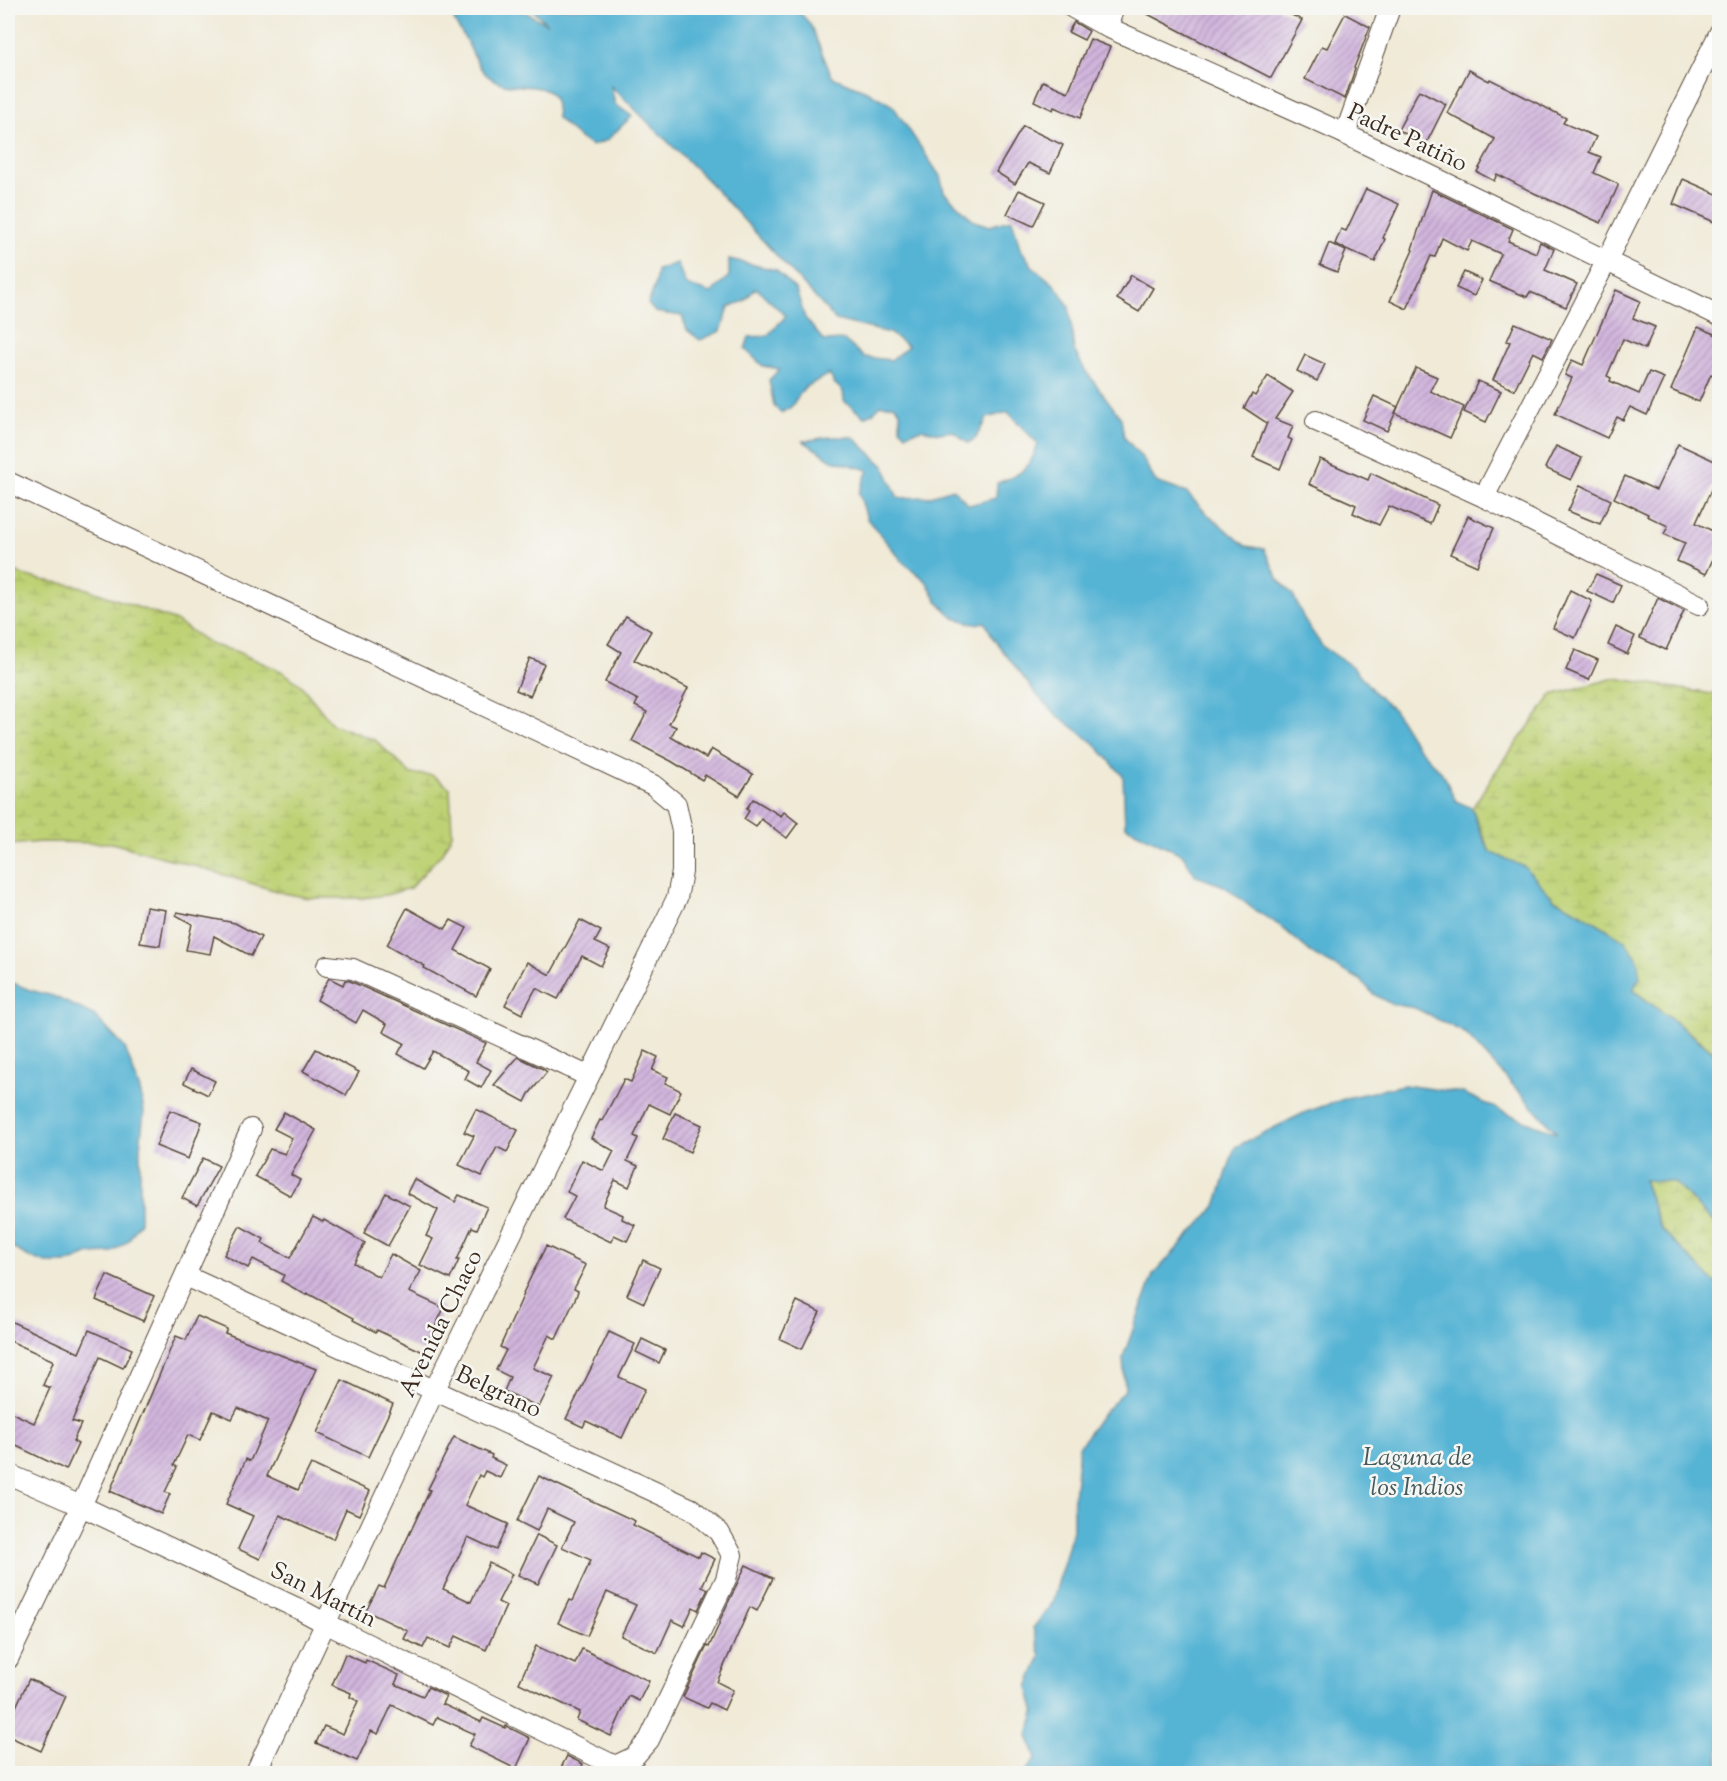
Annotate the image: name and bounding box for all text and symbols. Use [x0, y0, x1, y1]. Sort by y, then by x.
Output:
street label: Padre Patiño [1342, 96, 1473, 181]
street label: Avenida Chaco [391, 1245, 492, 1403]
street label: Belgrano [450, 1358, 547, 1428]
water label: Laguna de los Indios [1362, 1440, 1472, 1507]
street label: San Martín [264, 1554, 382, 1637]

